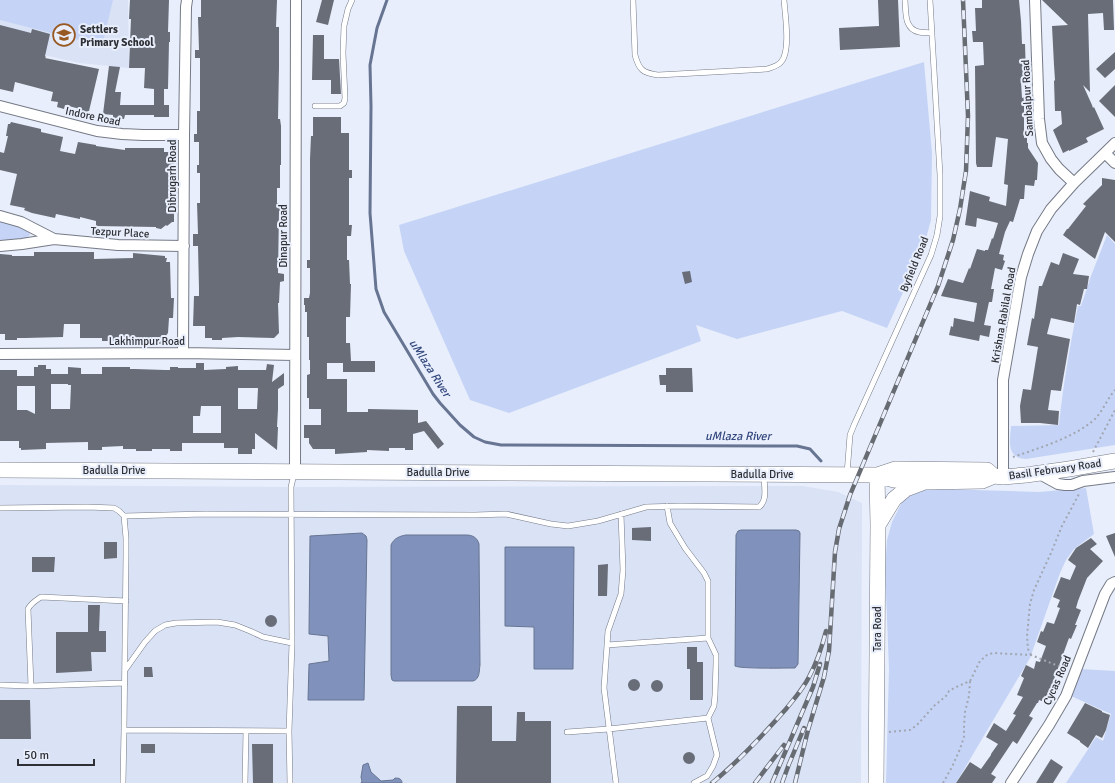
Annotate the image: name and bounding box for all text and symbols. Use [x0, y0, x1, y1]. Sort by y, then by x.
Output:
school or university icon: Settlers Primary School [51, 22, 77, 48]
place label: Settlers Primary School [80, 23, 154, 49]
street label: Sambalpur Road [1019, 59, 1036, 137]
street label: Indore Road [64, 104, 122, 129]
street label: Dibrugarh Road [166, 139, 179, 213]
street label: Dinapur Road [277, 204, 290, 268]
street label: Tezpur Place [90, 224, 150, 241]
street label: Byfield Road [897, 234, 932, 294]
street label: Krishna Rabilal Road [989, 266, 1018, 364]
street label: Lakhimpur Road [109, 335, 185, 348]
water label: uMlaza River [405, 336, 455, 401]
water label: uMlaza River [705, 429, 773, 444]
street label: Basil February Road [1008, 457, 1102, 482]
street label: Badulla Drive [83, 464, 146, 477]
street label: Badulla Drive [407, 466, 470, 479]
street label: Badulla Drive [731, 468, 794, 481]
street label: Tara Road [871, 606, 884, 652]
street label: Cycas Road [1041, 653, 1074, 707]
scale bar [18, 741, 94, 767]
text: 50 m [24, 748, 49, 763]

